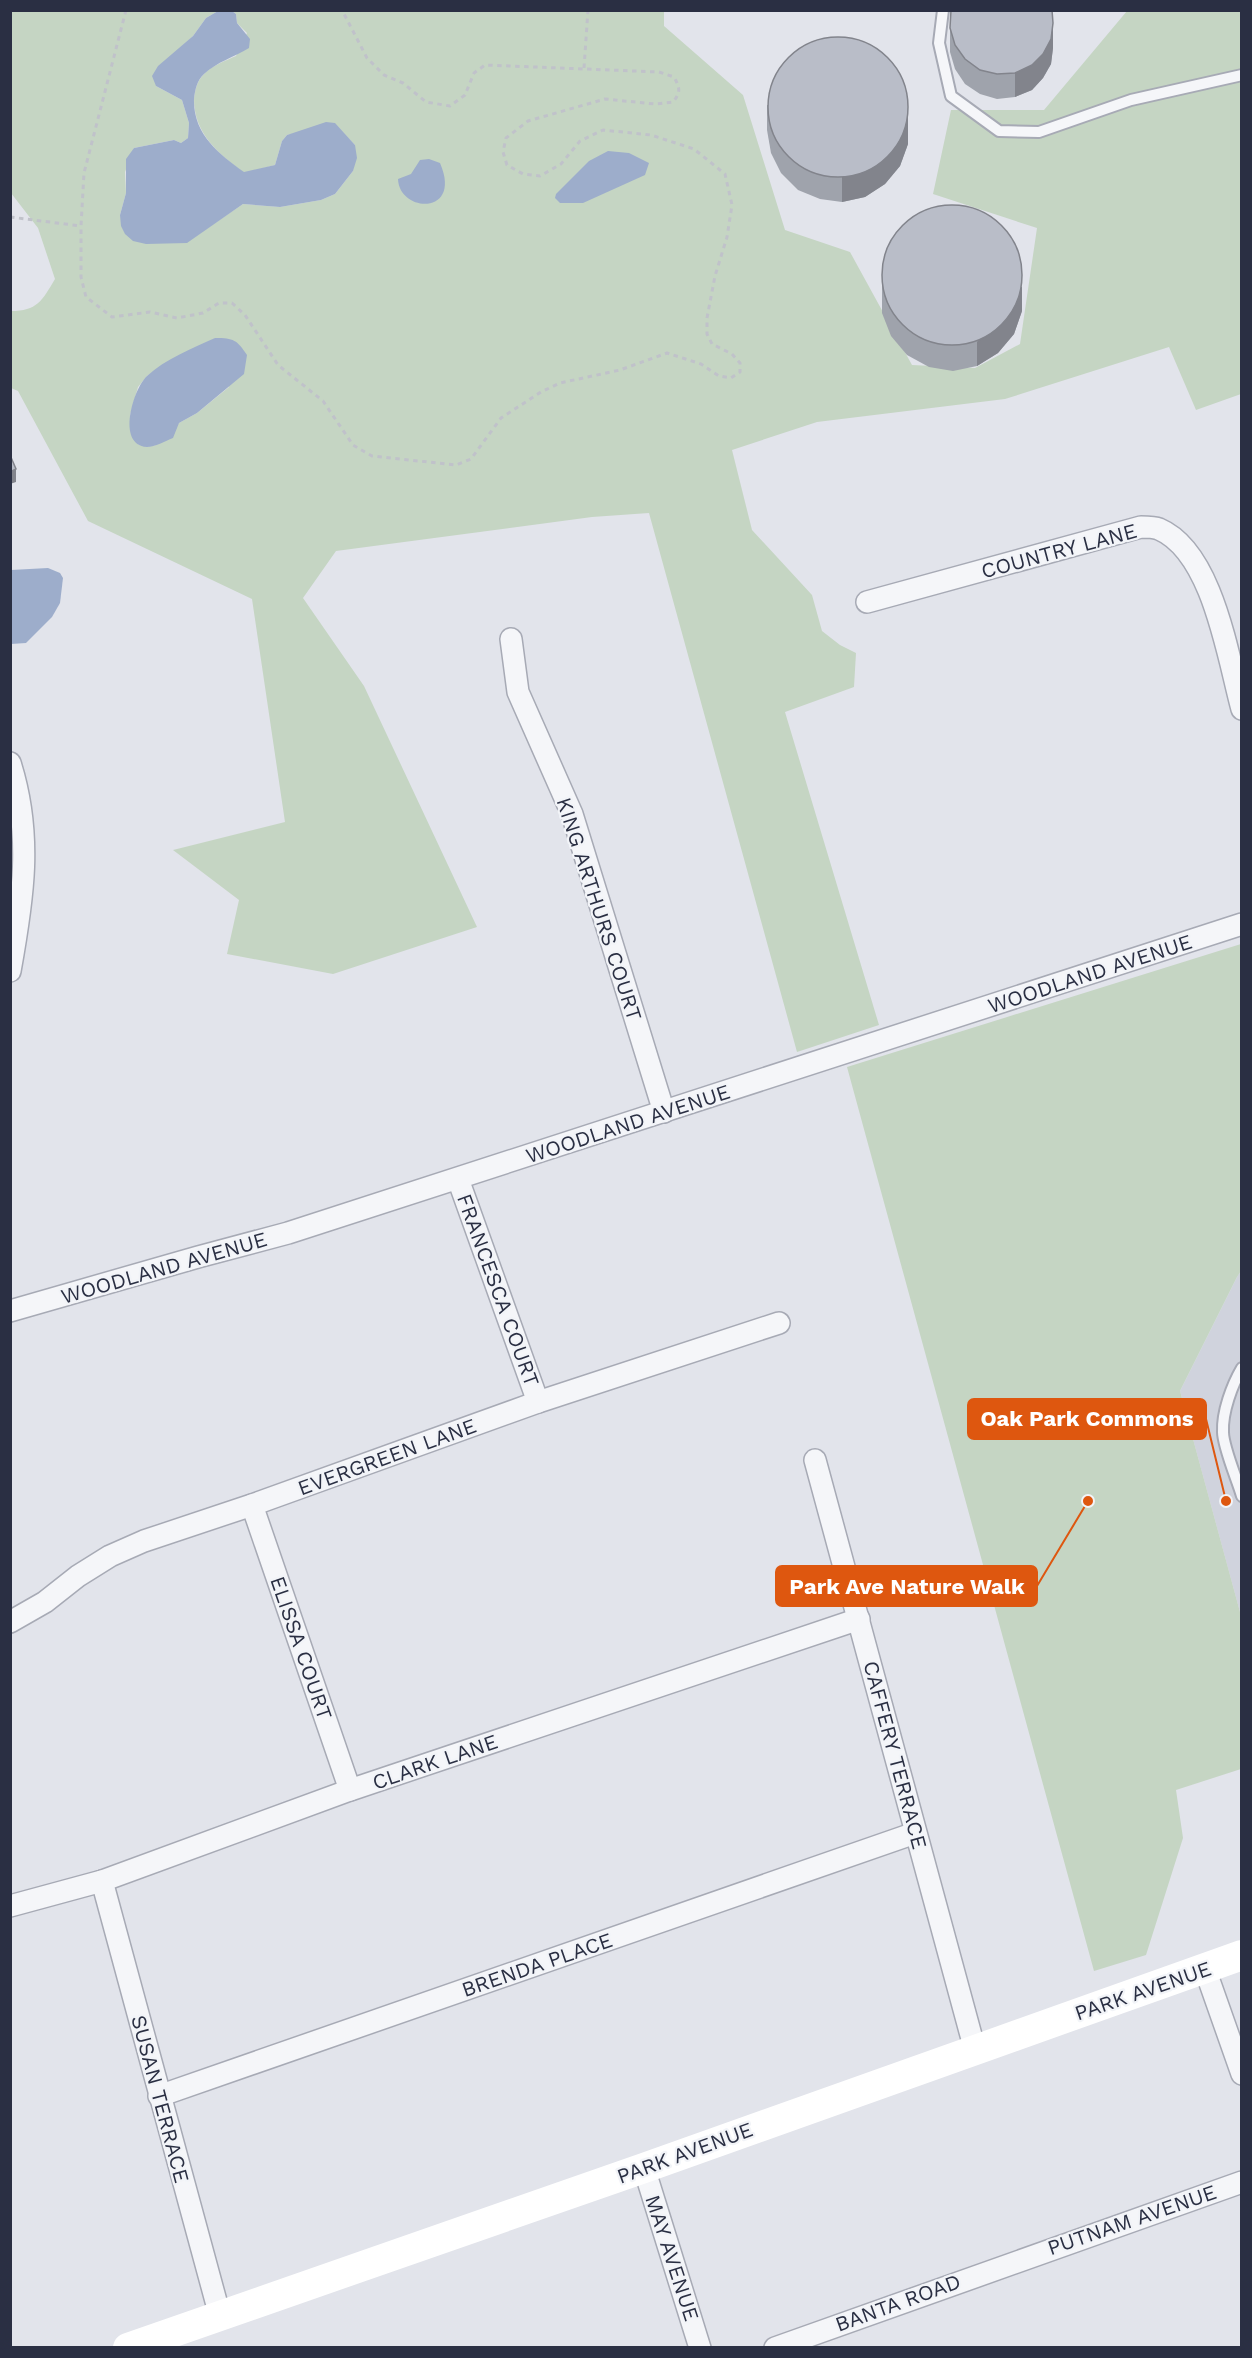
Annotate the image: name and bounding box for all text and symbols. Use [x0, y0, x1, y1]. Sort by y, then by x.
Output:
street label: COUNTRY LANE [978, 518, 1139, 583]
street label: KING ARTHURS COURT [552, 794, 647, 1024]
street label: WOODLAND AVENUE [985, 929, 1195, 1018]
street label: WOODLAND AVENUE [523, 1079, 733, 1168]
street label: FRANCESCA COURT [452, 1190, 545, 1390]
street label: WOODLAND AVENUE [58, 1226, 270, 1309]
callout: Oak Park Commons [968, 1399, 1206, 1439]
text: Oak Park Commons [980, 1406, 1194, 1431]
street label: EVERGREEN LANE [294, 1413, 479, 1500]
callout: Park Ave Nature Walk [776, 1566, 1037, 1606]
street label: ELISSA COURT [265, 1573, 338, 1723]
text: Park Ave Nature Walk [789, 1574, 1025, 1599]
street label: CAFFERY TERRACE [858, 1658, 933, 1852]
street label: CLARK LANE [369, 1728, 501, 1795]
street label: BRENDA PLACE [458, 1927, 616, 2002]
street label: PARK AVENUE [1071, 1955, 1214, 2026]
street label: SUSAN TERRACE [126, 2012, 195, 2186]
street label: PARK AVENUE [613, 2116, 756, 2189]
street label: PUTNAM AVENUE [1044, 2179, 1220, 2260]
street label: MAY AVENUE [640, 2192, 705, 2324]
street label: BANTA ROAD [832, 2268, 964, 2337]

